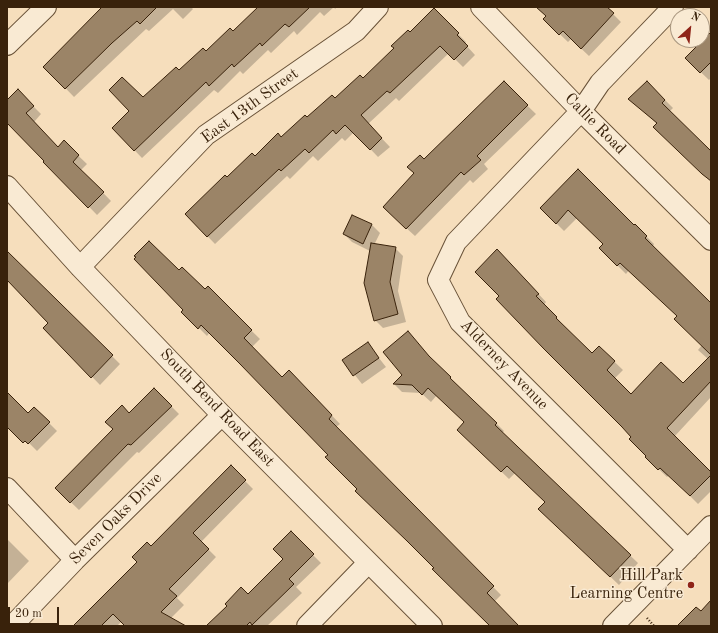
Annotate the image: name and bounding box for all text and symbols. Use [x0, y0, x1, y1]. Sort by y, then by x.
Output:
north arrow [670, 8, 710, 48]
text: N [689, 11, 701, 25]
street label: East 13th Street [198, 64, 302, 148]
street label: Callie Road [560, 89, 630, 159]
street label: Alderney Avenue [456, 316, 552, 414]
street label: South Bend Road East [156, 345, 278, 471]
street label: Seven Oaks Drive [66, 469, 166, 569]
place label: Hill Park Learning Centre [569, 566, 683, 604]
marker: Hill Park Learning Centre [686, 580, 696, 590]
scale bar [10, 599, 61, 625]
text: 20 m [15, 608, 42, 620]

